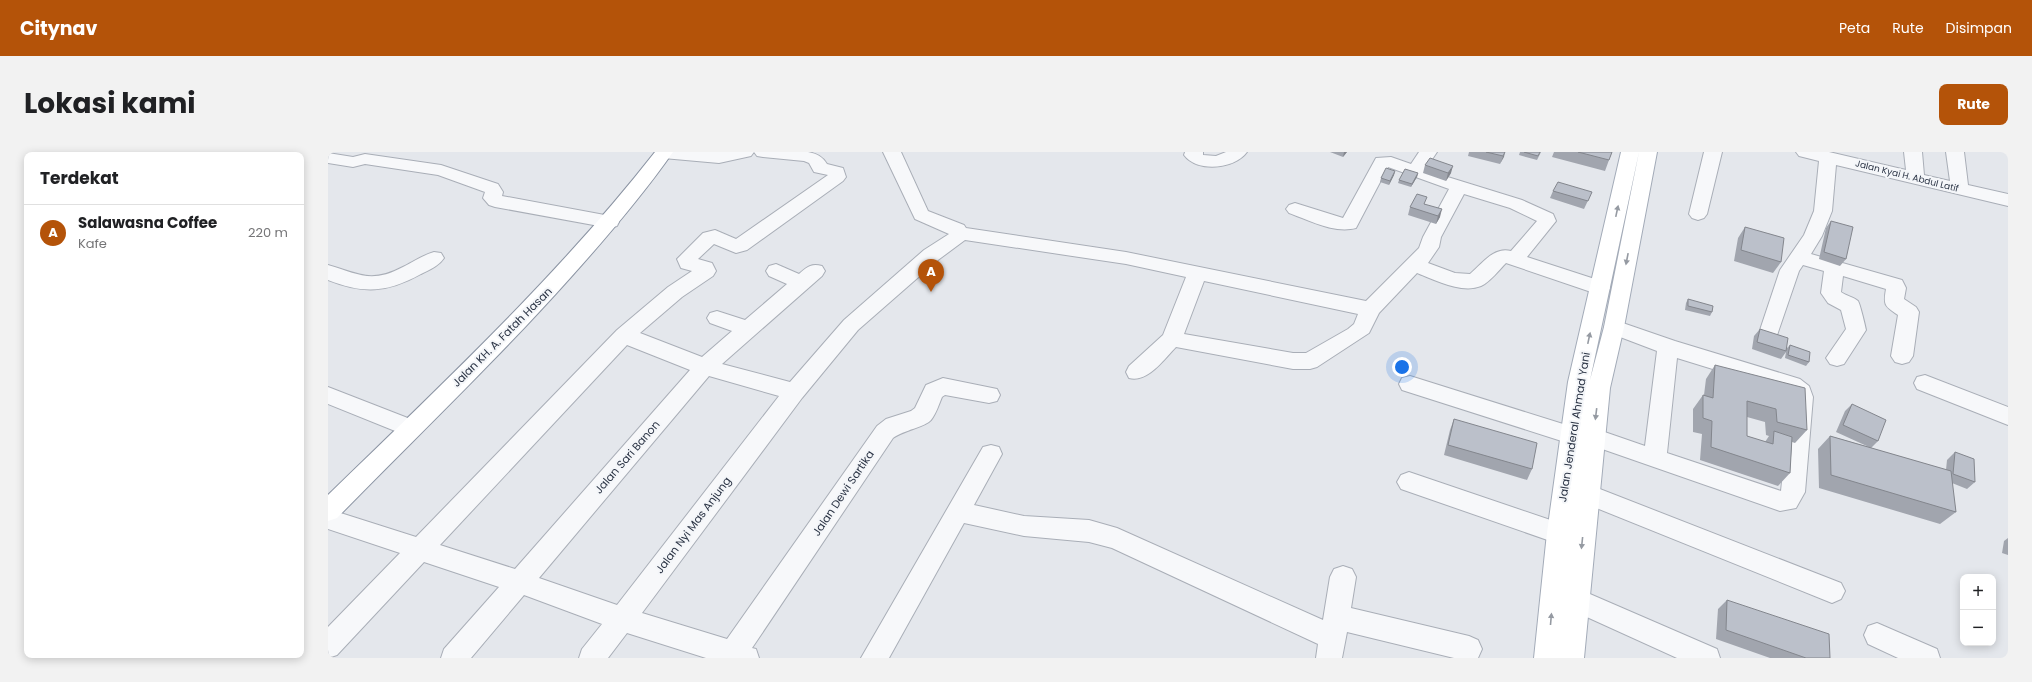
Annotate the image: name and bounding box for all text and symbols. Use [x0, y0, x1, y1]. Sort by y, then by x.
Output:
text: Citynav [20, 15, 97, 42]
text: Peta [1839, 18, 1870, 38]
text: Rute [1892, 18, 1924, 38]
text: Disimpan [1946, 18, 2012, 38]
text: Lokasi kami [24, 84, 196, 123]
button: Rute [1939, 84, 2008, 125]
street label: Jalan Kyai H. Abdul Latif [1854, 157, 1960, 195]
text: Terdekat [40, 166, 119, 190]
one-way arrow [1614, 205, 1620, 217]
text: Salawasna Coffee [78, 212, 217, 233]
text: A [48, 223, 58, 242]
text: 220 m [248, 223, 288, 242]
text: Kafe [78, 234, 107, 253]
one-way arrow [1624, 253, 1630, 265]
pin: A [918, 259, 944, 292]
street label: Jalan KH. A. Fatah Hasan [449, 284, 555, 390]
one-way arrow [1586, 332, 1592, 344]
street label: Jalan Jenderal Ahmad Yani [1554, 351, 1594, 503]
your location [1392, 357, 1412, 377]
one-way arrow [1593, 408, 1599, 420]
street label: Jalan Sari Banon [591, 417, 663, 497]
street label: Jalan Dewi Sartika [808, 447, 878, 539]
street label: Jalan Nyi Mas Anjung [651, 473, 735, 577]
one-way arrow [1578, 537, 1585, 549]
map controls [1960, 574, 1996, 646]
button: + [1960, 574, 1996, 610]
button: − [1960, 610, 1996, 646]
one-way arrow [1547, 613, 1554, 625]

